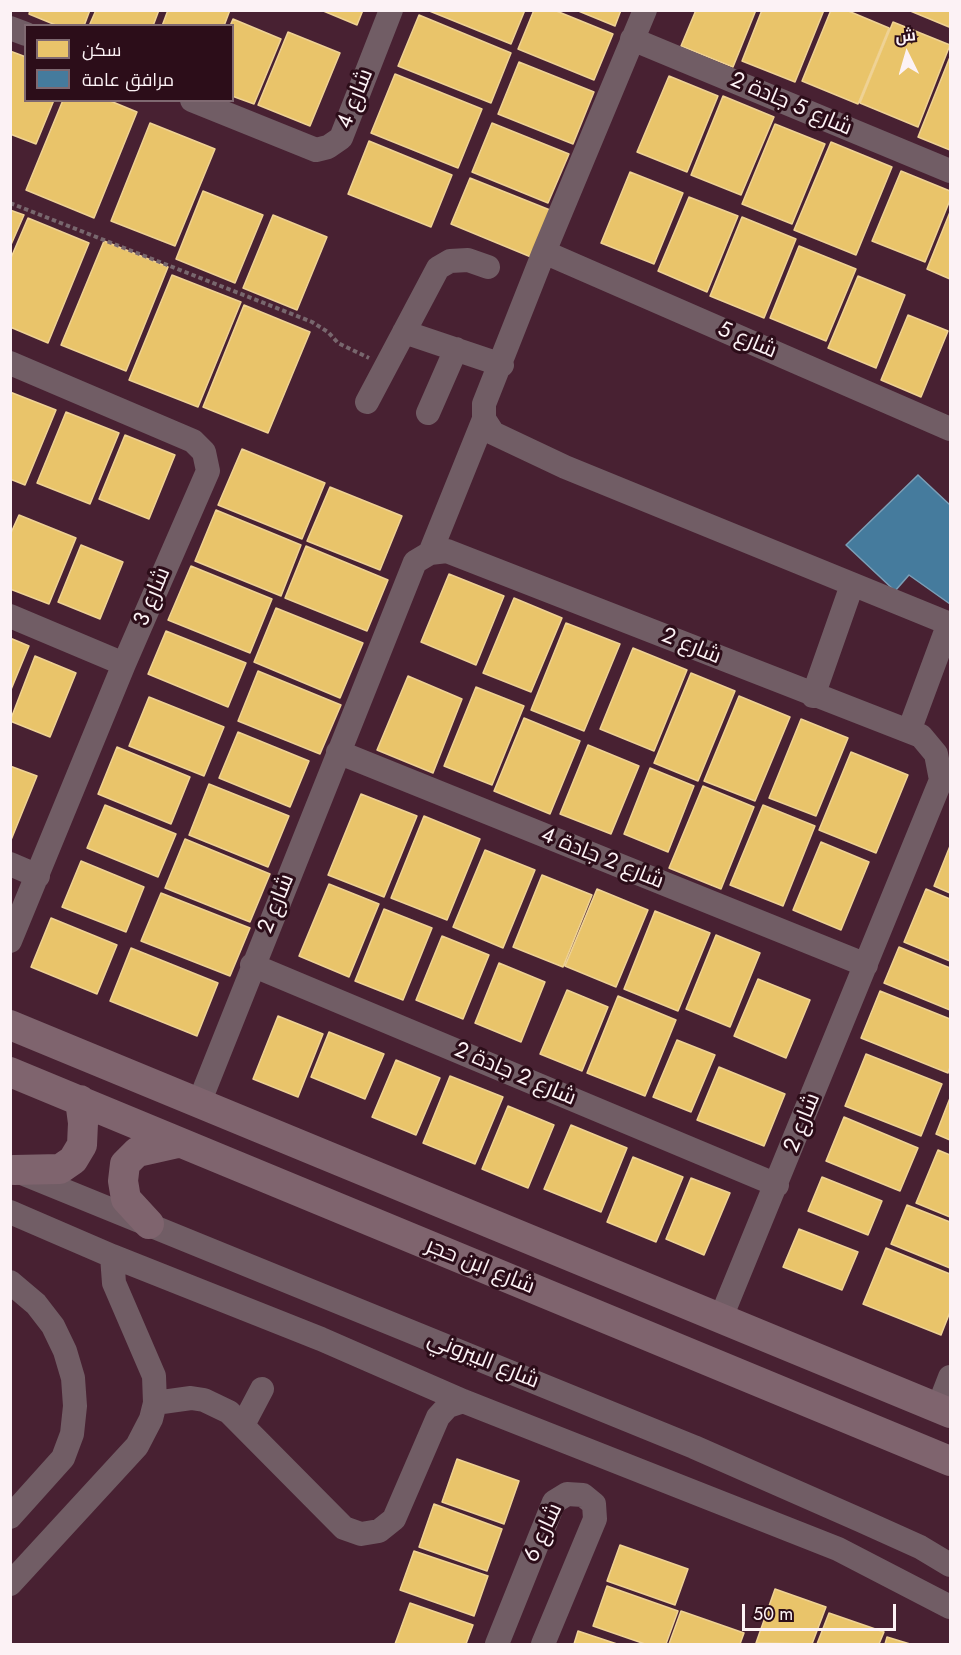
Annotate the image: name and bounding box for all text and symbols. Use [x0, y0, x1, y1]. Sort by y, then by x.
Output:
text: ش [894, 23, 917, 48]
legend [24, 24, 234, 102]
north arrow [877, 24, 937, 84]
text: سكن [82, 37, 121, 63]
street label: شارع 4 [332, 65, 380, 133]
text: مرافق عامة [82, 67, 174, 93]
street label: شارع 5 جادة 2 [726, 68, 856, 142]
street label: شارع 5 [713, 317, 781, 365]
street label: شارع 3 [129, 564, 177, 630]
street label: شارع 2 [657, 623, 725, 671]
street label: شارع 2 جادة 4 [537, 822, 667, 896]
street label: شارع 2 [253, 870, 301, 938]
street label: شارع 2 جادة 2 [450, 1038, 580, 1112]
street label: شارع 2 [779, 1089, 827, 1157]
street label: شارع ابن حجر [422, 1233, 538, 1301]
street label: شارع البيروني [423, 1327, 543, 1395]
street label: شارع 6 [519, 1499, 569, 1567]
scale bar [745, 1592, 900, 1630]
text: 50 m [753, 1601, 793, 1627]

